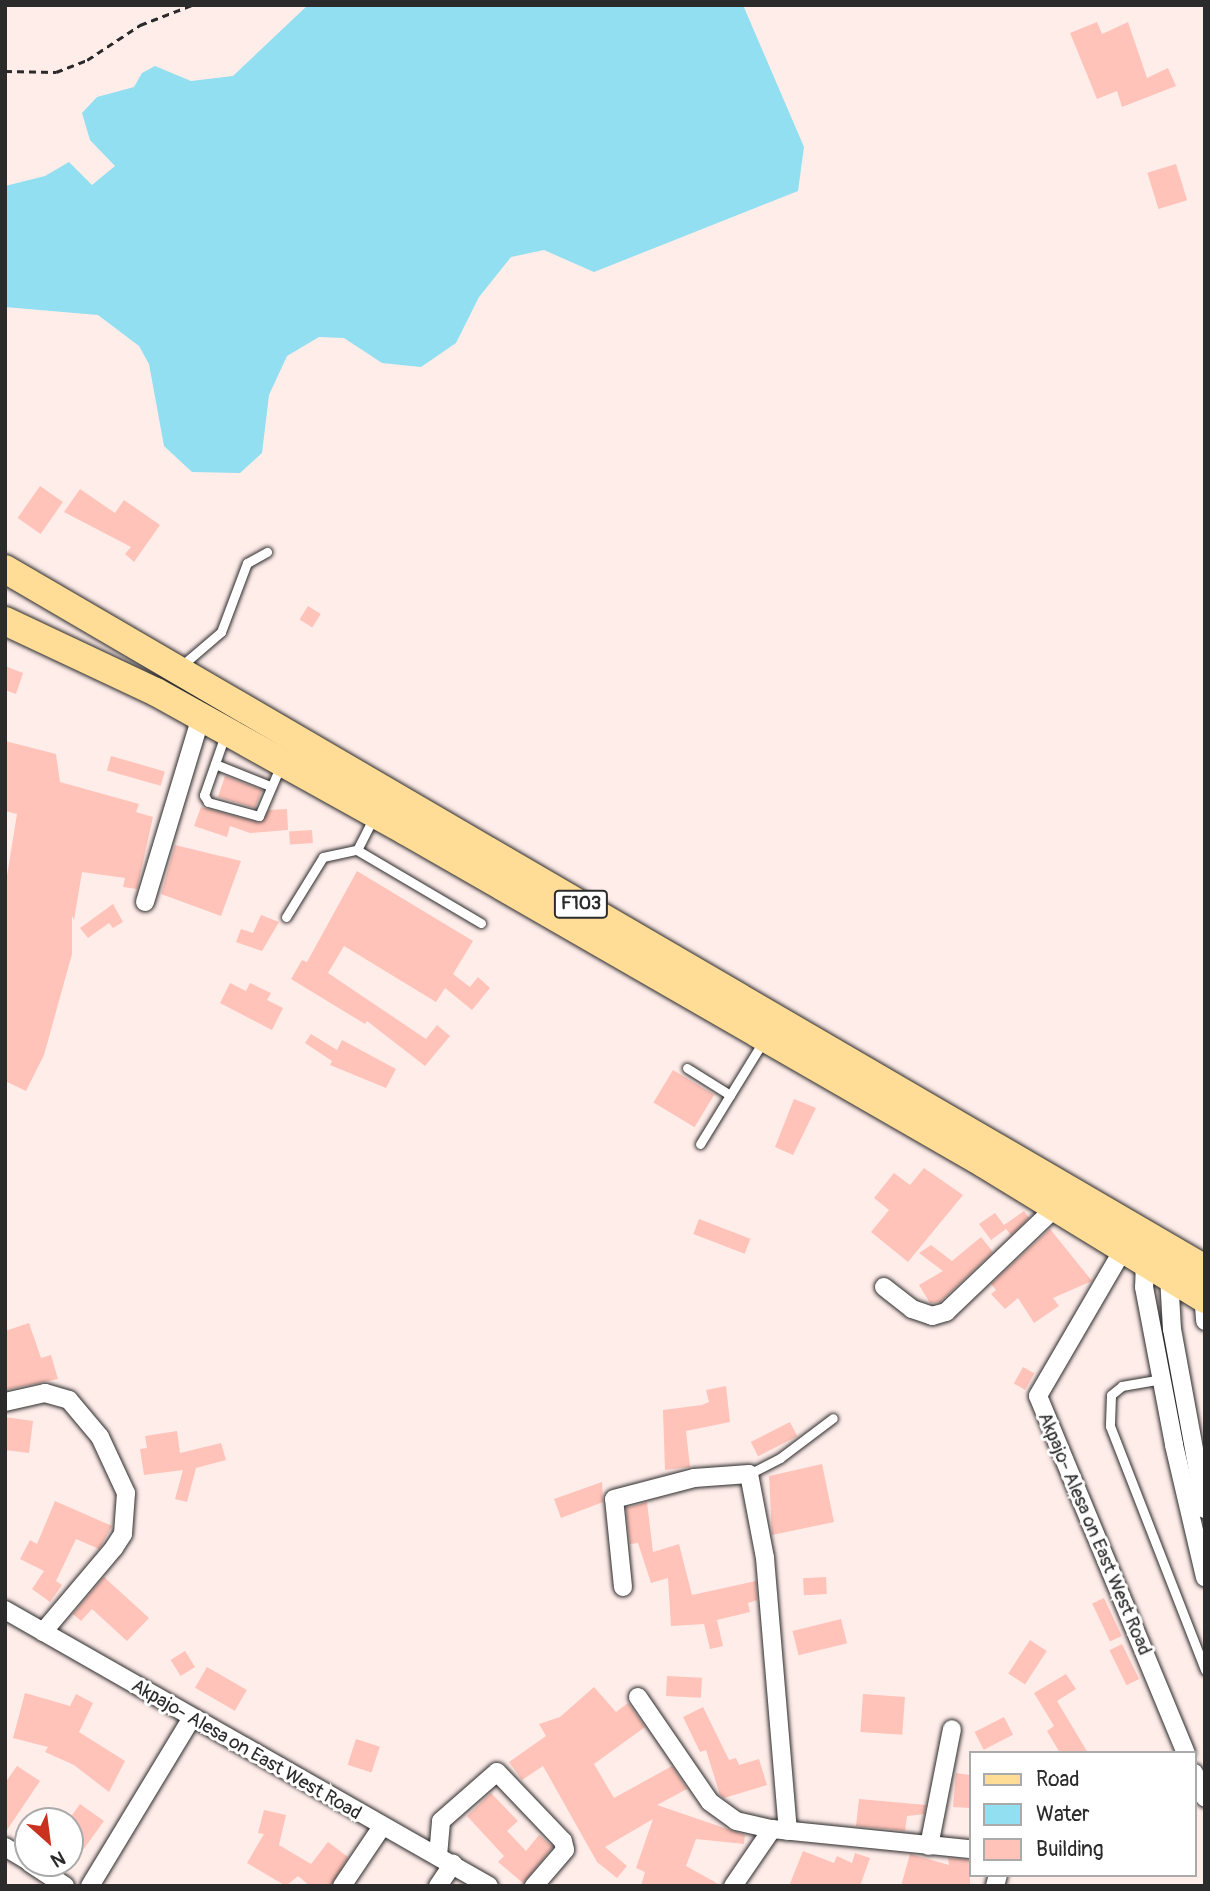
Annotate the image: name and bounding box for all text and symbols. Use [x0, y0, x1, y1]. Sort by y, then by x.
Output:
road number: F103 [553, 890, 609, 918]
street label: Akpajo- Alesa on East West Road [1032, 1409, 1156, 1659]
street label: Akpajo- Alesa on East West Road [127, 1675, 365, 1825]
legend [968, 1751, 1196, 1877]
text: Road [1036, 1766, 1080, 1793]
text: Water [1036, 1801, 1089, 1828]
north arrow [14, 1807, 84, 1877]
text: Building [1036, 1836, 1103, 1863]
text: N [47, 1845, 69, 1872]

